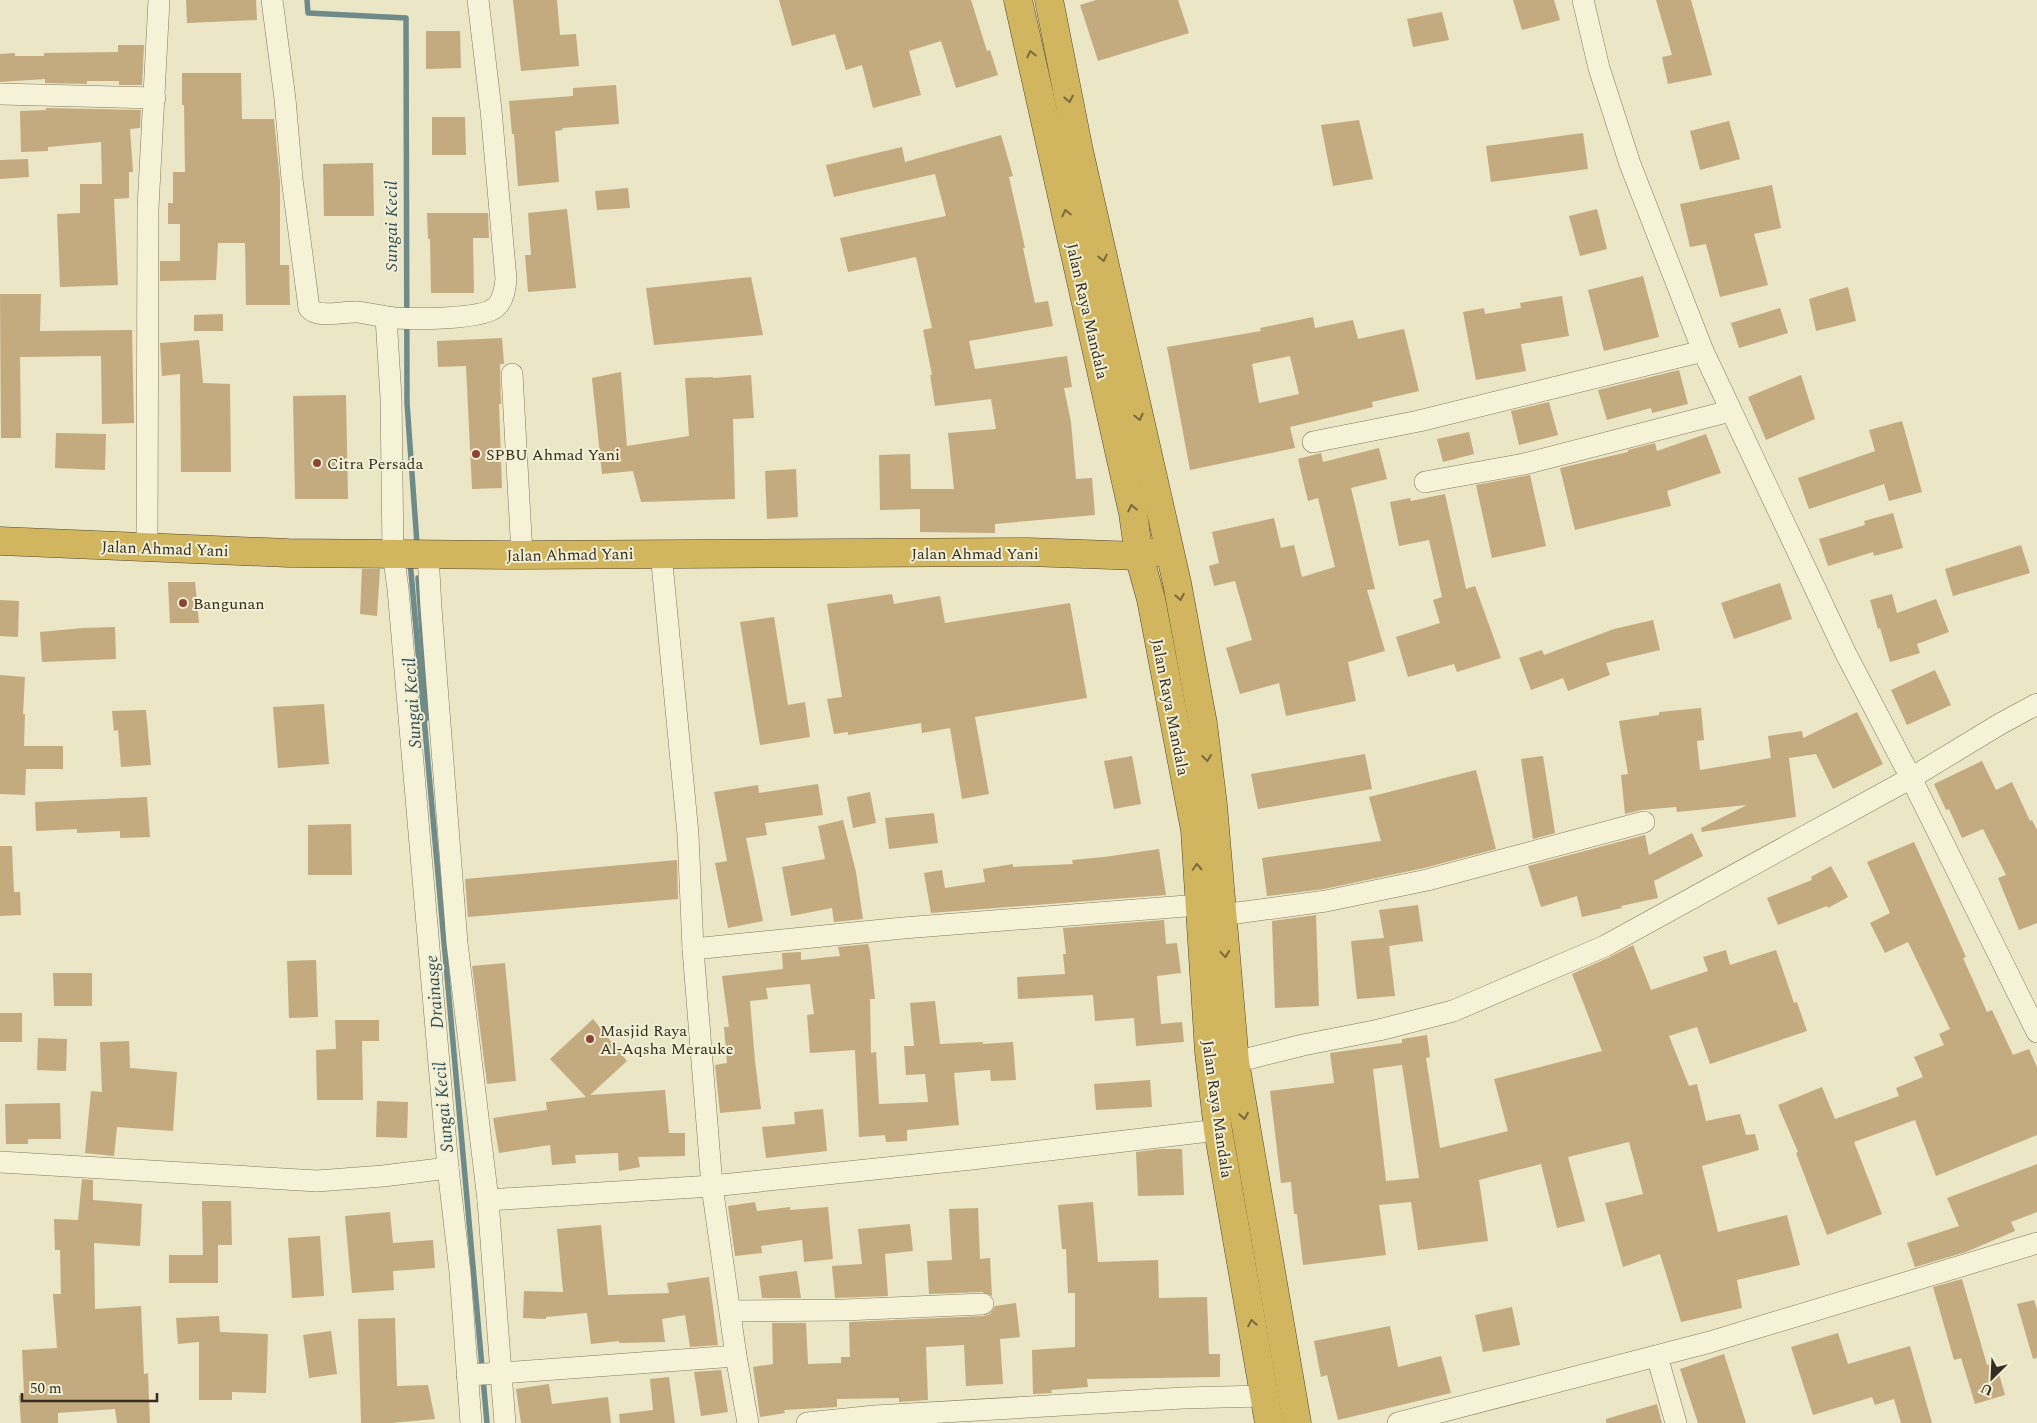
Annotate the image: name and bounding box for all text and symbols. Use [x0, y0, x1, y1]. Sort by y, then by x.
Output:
one-way arrow [1026, 50, 1037, 59]
one-way arrow [1063, 95, 1073, 104]
water label: Sungai Kecil [378, 180, 405, 271]
one-way arrow [1061, 209, 1072, 217]
street label: Jalan Raya Mandala [1060, 241, 1114, 382]
one-way arrow [1097, 254, 1108, 263]
one-way arrow [1133, 412, 1143, 421]
place label: SPBU Ahmad Yani [486, 443, 620, 467]
marker: SPBU Ahmad Yani [470, 448, 482, 460]
place label: Citra Persada [327, 452, 423, 476]
marker: Citra Persada [311, 457, 323, 469]
one-way arrow [1127, 504, 1138, 513]
street label: Jalan Ahmad Yani [101, 535, 229, 563]
street label: Jalan Ahmad Yani [506, 542, 634, 568]
street label: Jalan Ahmad Yani [911, 542, 1039, 566]
place label: Bangunan [193, 592, 265, 616]
one-way arrow [1174, 593, 1184, 602]
marker: Bangunan [177, 597, 189, 609]
street label: Jalan Raya Mandala [1145, 637, 1195, 778]
water label: Sungai Kecil [396, 656, 429, 749]
one-way arrow [1201, 754, 1212, 762]
one-way arrow [1191, 863, 1202, 871]
one-way arrow [1220, 950, 1231, 958]
water label: Drainasge [418, 954, 451, 1030]
place label: Masjid Raya Al-Aqsha Merauke [600, 1019, 733, 1061]
marker: Masjid Raya Al-Aqsha Merauke [584, 1033, 596, 1045]
street label: Jalan Raya Mandala [1195, 1039, 1239, 1180]
water label: Sungai Kecil [426, 1060, 461, 1153]
one-way arrow [1238, 1112, 1249, 1120]
one-way arrow [1247, 1319, 1257, 1328]
north arrow [1967, 1353, 2017, 1403]
scale bar [22, 1370, 158, 1402]
text: 50 m [30, 1377, 62, 1400]
text: U [1977, 1377, 1997, 1401]

